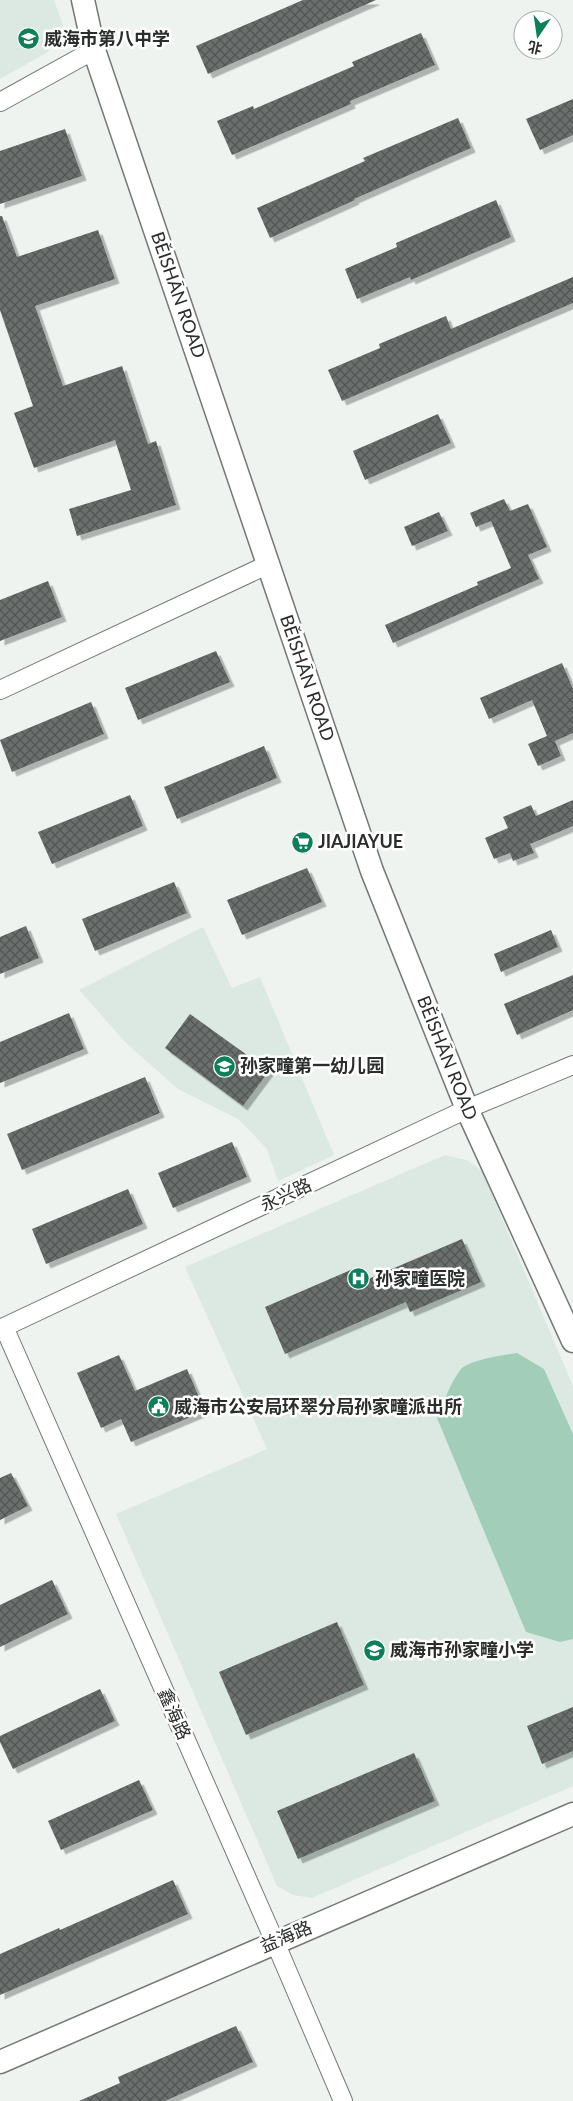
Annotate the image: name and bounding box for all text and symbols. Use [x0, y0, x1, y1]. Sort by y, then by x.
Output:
north arrow [513, 10, 563, 60]
school or university icon: 威海市第八中学 [16, 27, 40, 51]
place label: 威海市第八中学 [44, 27, 170, 49]
text: 北 [526, 38, 544, 58]
street label: BĚISHĀN ROAD [147, 229, 211, 361]
street label: BĚISHĀN ROAD [276, 612, 340, 744]
supermarket icon: JIAJIAYUE [290, 830, 314, 854]
place label: JIAJIAYUE [318, 830, 403, 852]
street label: BĚISHĀN ROAD [413, 992, 483, 1123]
school or university icon: 孙家疃第一幼儿园 [212, 1054, 236, 1078]
place label: 孙家疃第一幼儿园 [240, 1054, 384, 1076]
street label: 永兴路 [256, 1173, 315, 1215]
hospital icon: 孙家疃医院 [347, 1267, 371, 1291]
place label: 孙家疃医院 [375, 1267, 465, 1289]
public building icon: 威海市公安局环翠分局孙家疃派出所 [146, 1395, 170, 1419]
place label: 威海市公安局环翠分局孙家疃派出所 [174, 1395, 462, 1417]
school or university icon: 威海市孙家疃小学 [362, 1638, 386, 1662]
place label: 威海市孙家疃小学 [390, 1638, 534, 1660]
street label: 鑫海路 [154, 1684, 196, 1743]
street label: 益海路 [256, 1915, 315, 1957]

